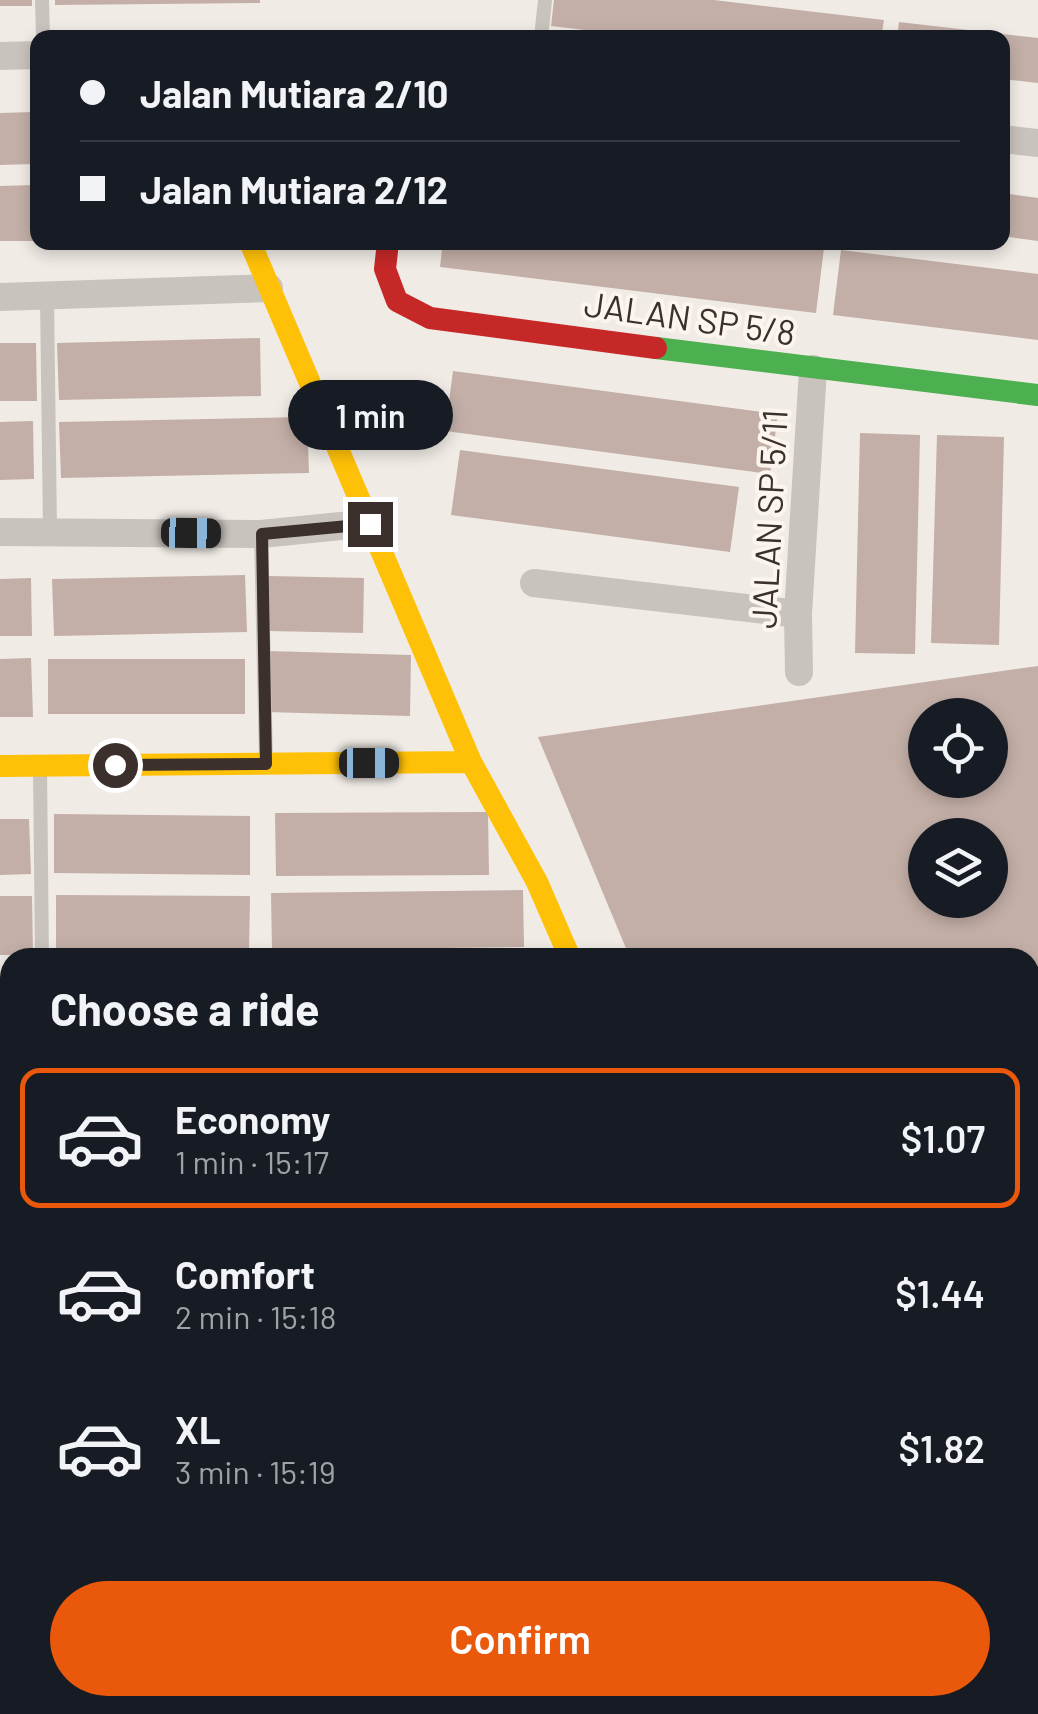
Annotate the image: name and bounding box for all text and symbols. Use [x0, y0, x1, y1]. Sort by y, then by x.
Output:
text: Jalan Mutiara 2/10 [140, 70, 448, 116]
text: Jalan Mutiara 2/12 [140, 166, 448, 212]
street label: JALAN SP 5/8 [582, 281, 798, 353]
callout: 1 min [288, 379, 452, 449]
text: 1 min [336, 396, 405, 434]
street label: JALAN SP 5/11 [741, 408, 795, 630]
route end [348, 502, 393, 547]
car [161, 517, 221, 549]
map controls [908, 698, 1008, 918]
button: locate [908, 698, 1008, 798]
route start [93, 743, 138, 788]
car [339, 748, 399, 778]
button: layers [908, 818, 1008, 918]
text: Choose a ride [50, 981, 320, 1035]
icon: car [55, 1093, 145, 1183]
text: Economy [175, 1096, 330, 1142]
text: $1.07 [901, 1115, 985, 1161]
text: 1 min · 15:17 [175, 1142, 329, 1180]
icon: car [55, 1248, 145, 1338]
text: Comfort [175, 1251, 315, 1297]
text: $1.44 [895, 1270, 985, 1316]
text: 2 min · 15:18 [175, 1297, 336, 1335]
icon: car [55, 1403, 145, 1493]
text: XL [175, 1406, 221, 1452]
text: $1.82 [898, 1425, 985, 1471]
text: 3 min · 15:19 [175, 1452, 336, 1490]
button: Confirm [50, 1581, 990, 1696]

